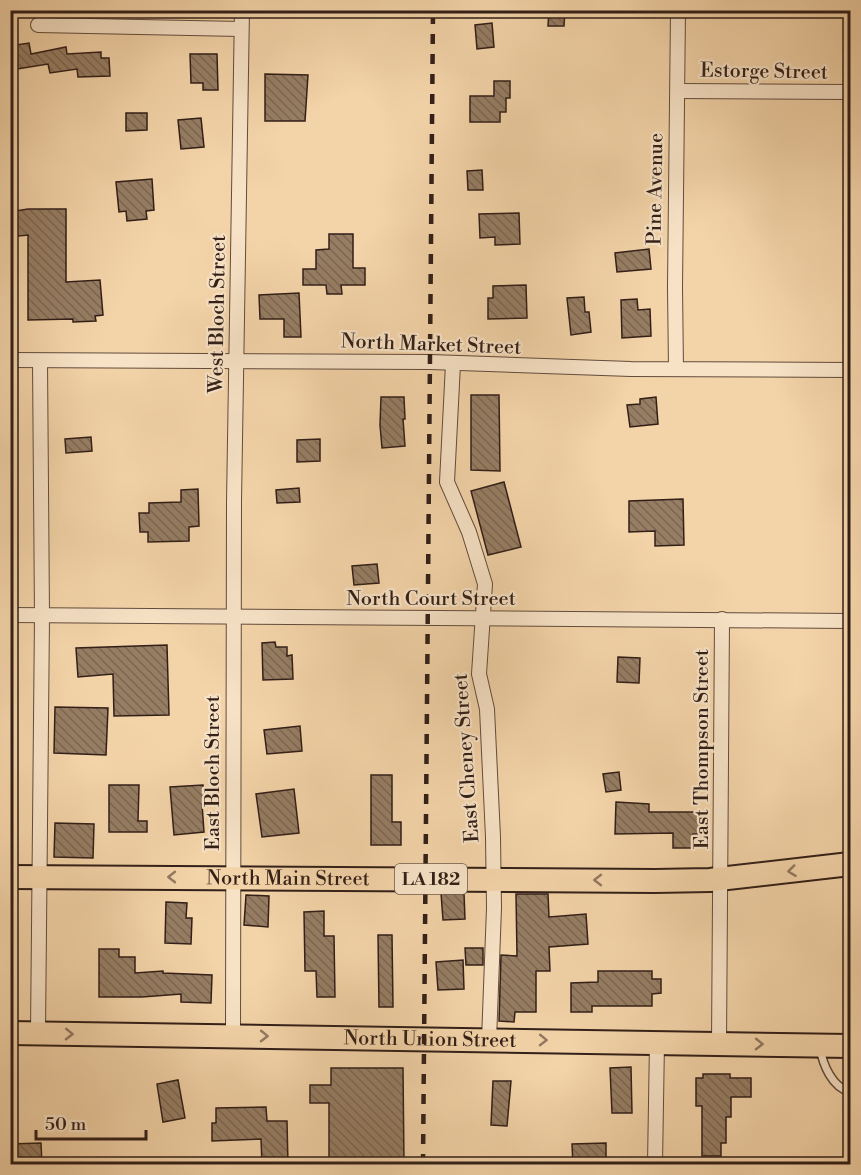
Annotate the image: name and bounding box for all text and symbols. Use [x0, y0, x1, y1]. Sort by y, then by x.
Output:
street label: Estorge Street [700, 58, 828, 86]
street label: Pine Avenue [643, 133, 669, 245]
street label: West Bloch Street [204, 234, 232, 395]
street label: North Market Street [340, 329, 522, 361]
street label: North Court Street [346, 587, 516, 612]
street label: East Thompson Street [690, 649, 715, 849]
street label: East Cheney Street [449, 672, 485, 844]
street label: East Bloch Street [201, 695, 226, 851]
road number: LA 182 [395, 864, 467, 894]
one-way arrow [788, 864, 797, 877]
street label: North Main Street [206, 866, 370, 892]
one-way arrow [167, 871, 176, 883]
one-way arrow [593, 874, 602, 886]
street label: North Union Street [343, 1026, 517, 1053]
one-way arrow [64, 1028, 73, 1040]
one-way arrow [259, 1030, 268, 1043]
one-way arrow [538, 1034, 547, 1046]
one-way arrow [754, 1038, 763, 1050]
scale bar [36, 1103, 146, 1141]
text: 50 m [45, 1113, 87, 1136]

